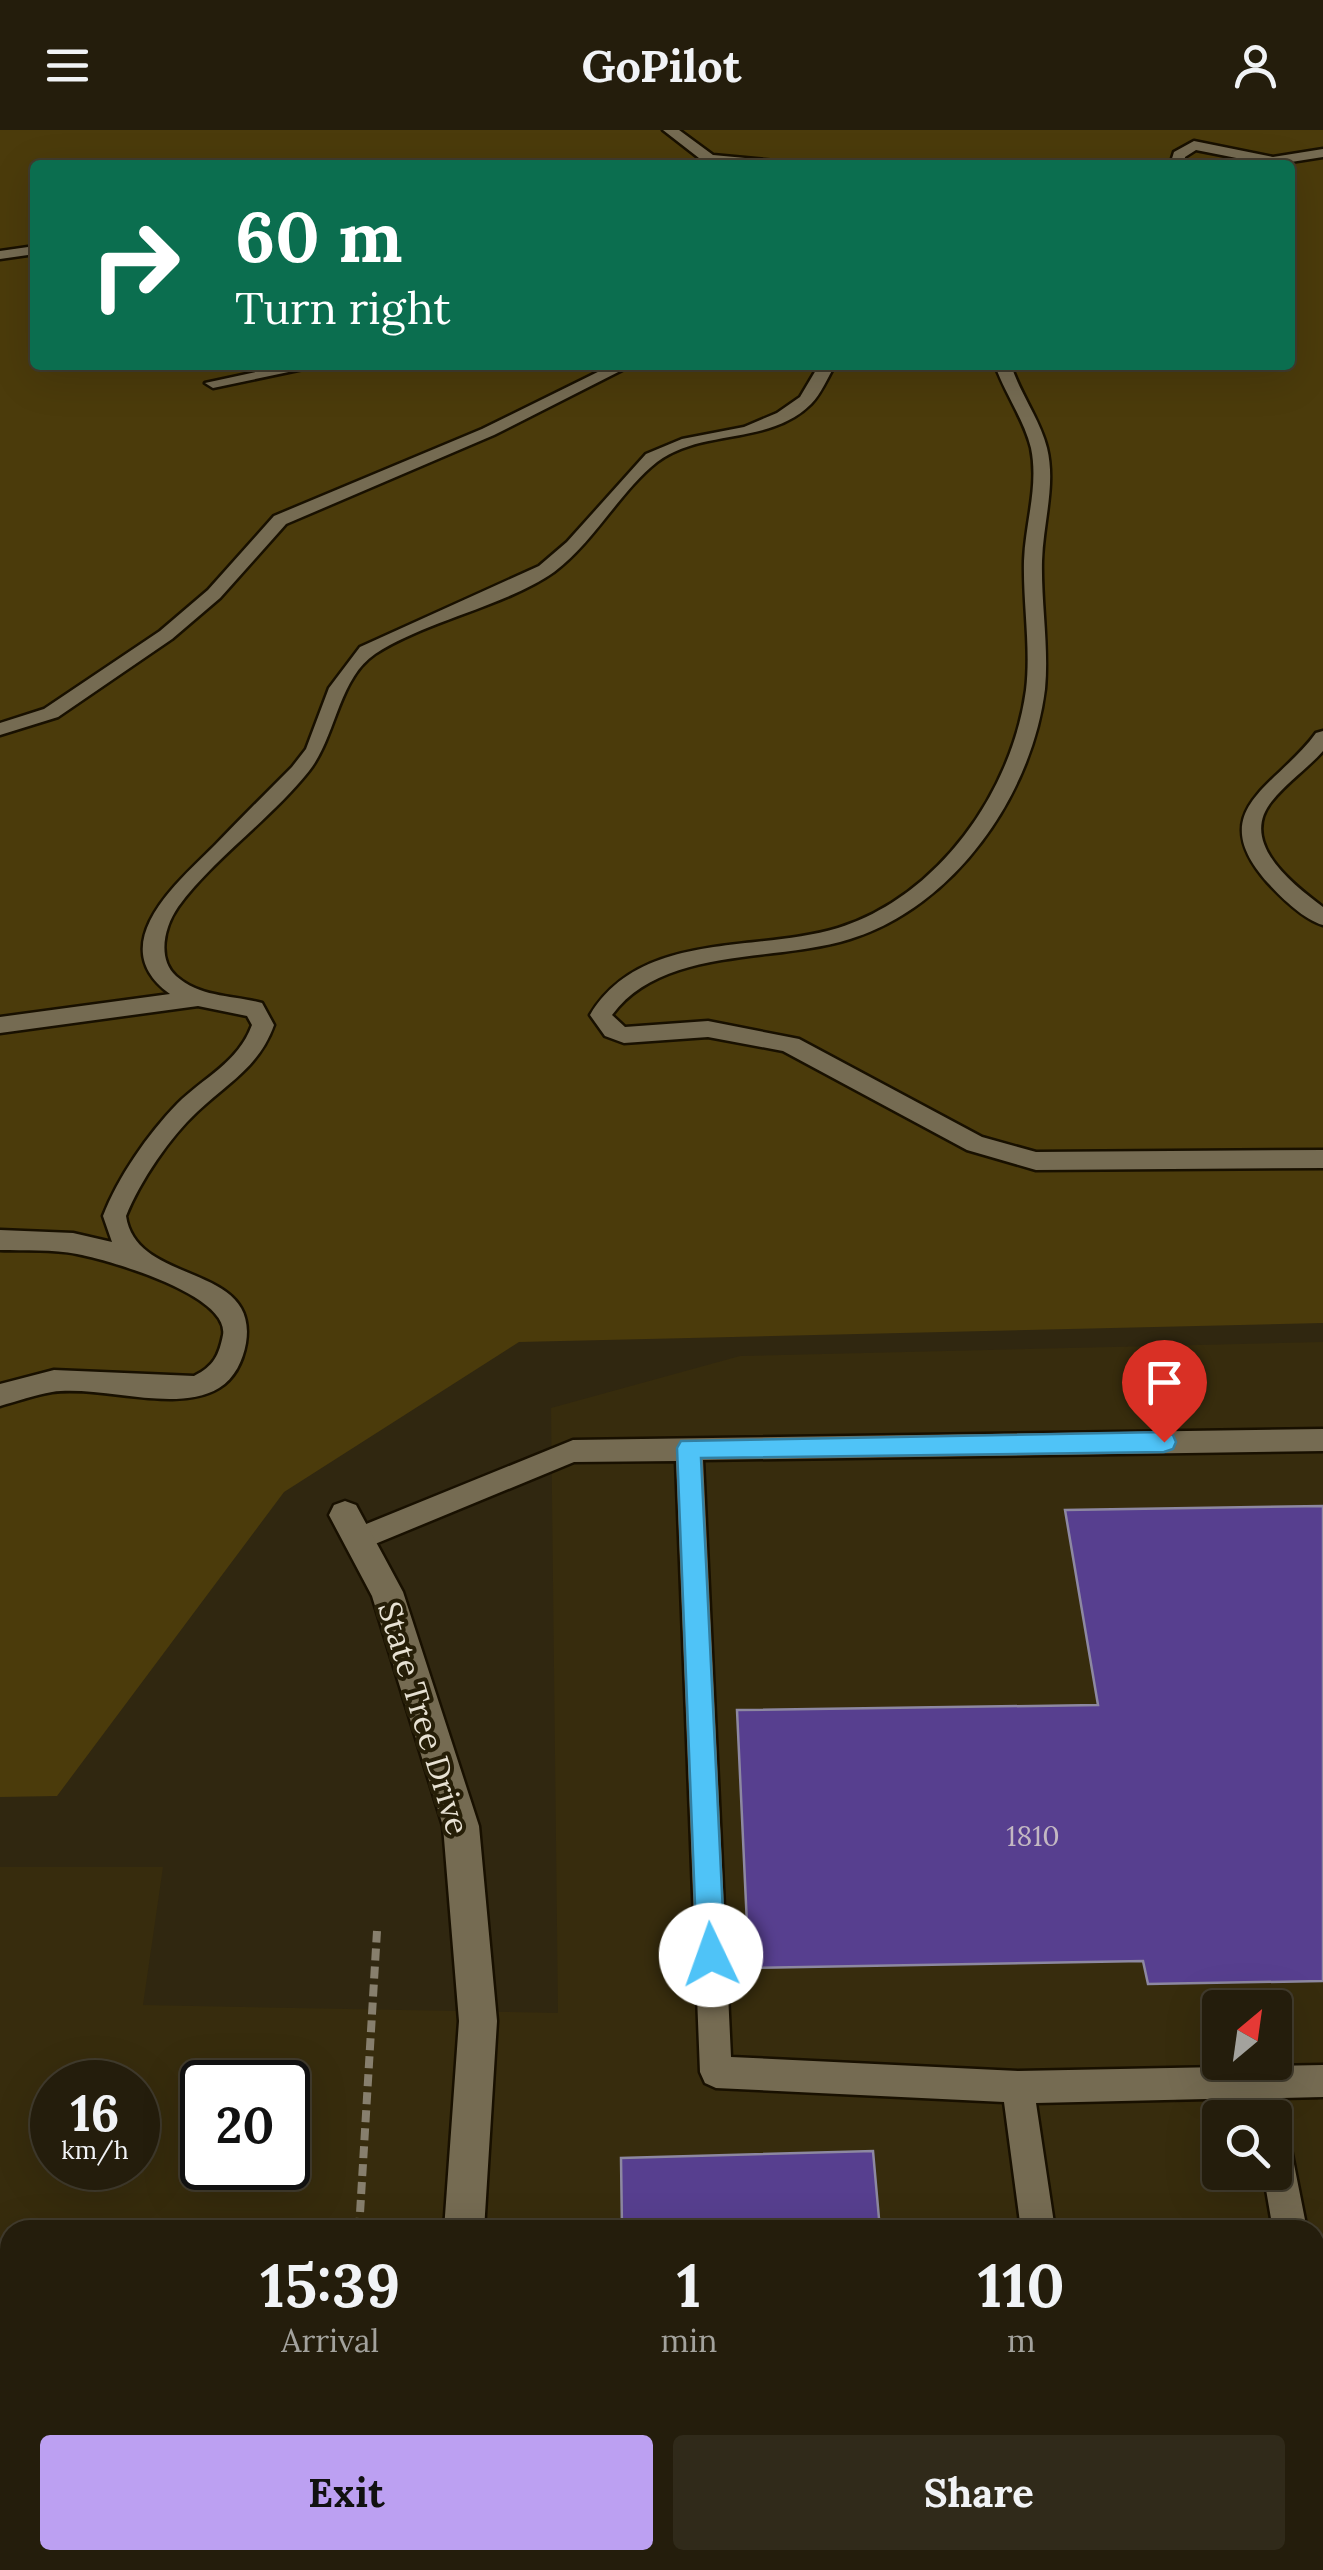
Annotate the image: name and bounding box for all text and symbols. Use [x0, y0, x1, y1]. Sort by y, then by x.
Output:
text: GoPilot [582, 37, 741, 94]
icon: menu [40, 38, 95, 93]
icon: person [1228, 38, 1283, 93]
text: 60 m [235, 192, 403, 281]
icon: right [70, 200, 200, 330]
text: Turn right [235, 279, 451, 336]
pin [1122, 1340, 1207, 1443]
icon: arrive [1137, 1355, 1192, 1410]
street label: State Tree Drive [369, 1597, 479, 1839]
house number: 1810 [1006, 1818, 1060, 1854]
position arrow [659, 1903, 763, 2007]
north arrow [1202, 1990, 1292, 2080]
map controls [1202, 1990, 1292, 2190]
speed limit sign: 20 [180, 2060, 310, 2190]
text: 16 [70, 2081, 120, 2145]
button: search [1202, 2100, 1292, 2190]
text: km/h [61, 2134, 129, 2166]
text: 15:39 [260, 2247, 400, 2323]
text: 1 [677, 2247, 701, 2323]
text: 110 [978, 2247, 1065, 2323]
text: Arrival [281, 2320, 379, 2361]
text: min [660, 2320, 718, 2361]
text: m [1007, 2320, 1036, 2361]
button: Exit [40, 2435, 653, 2550]
button: Share [673, 2435, 1285, 2550]

